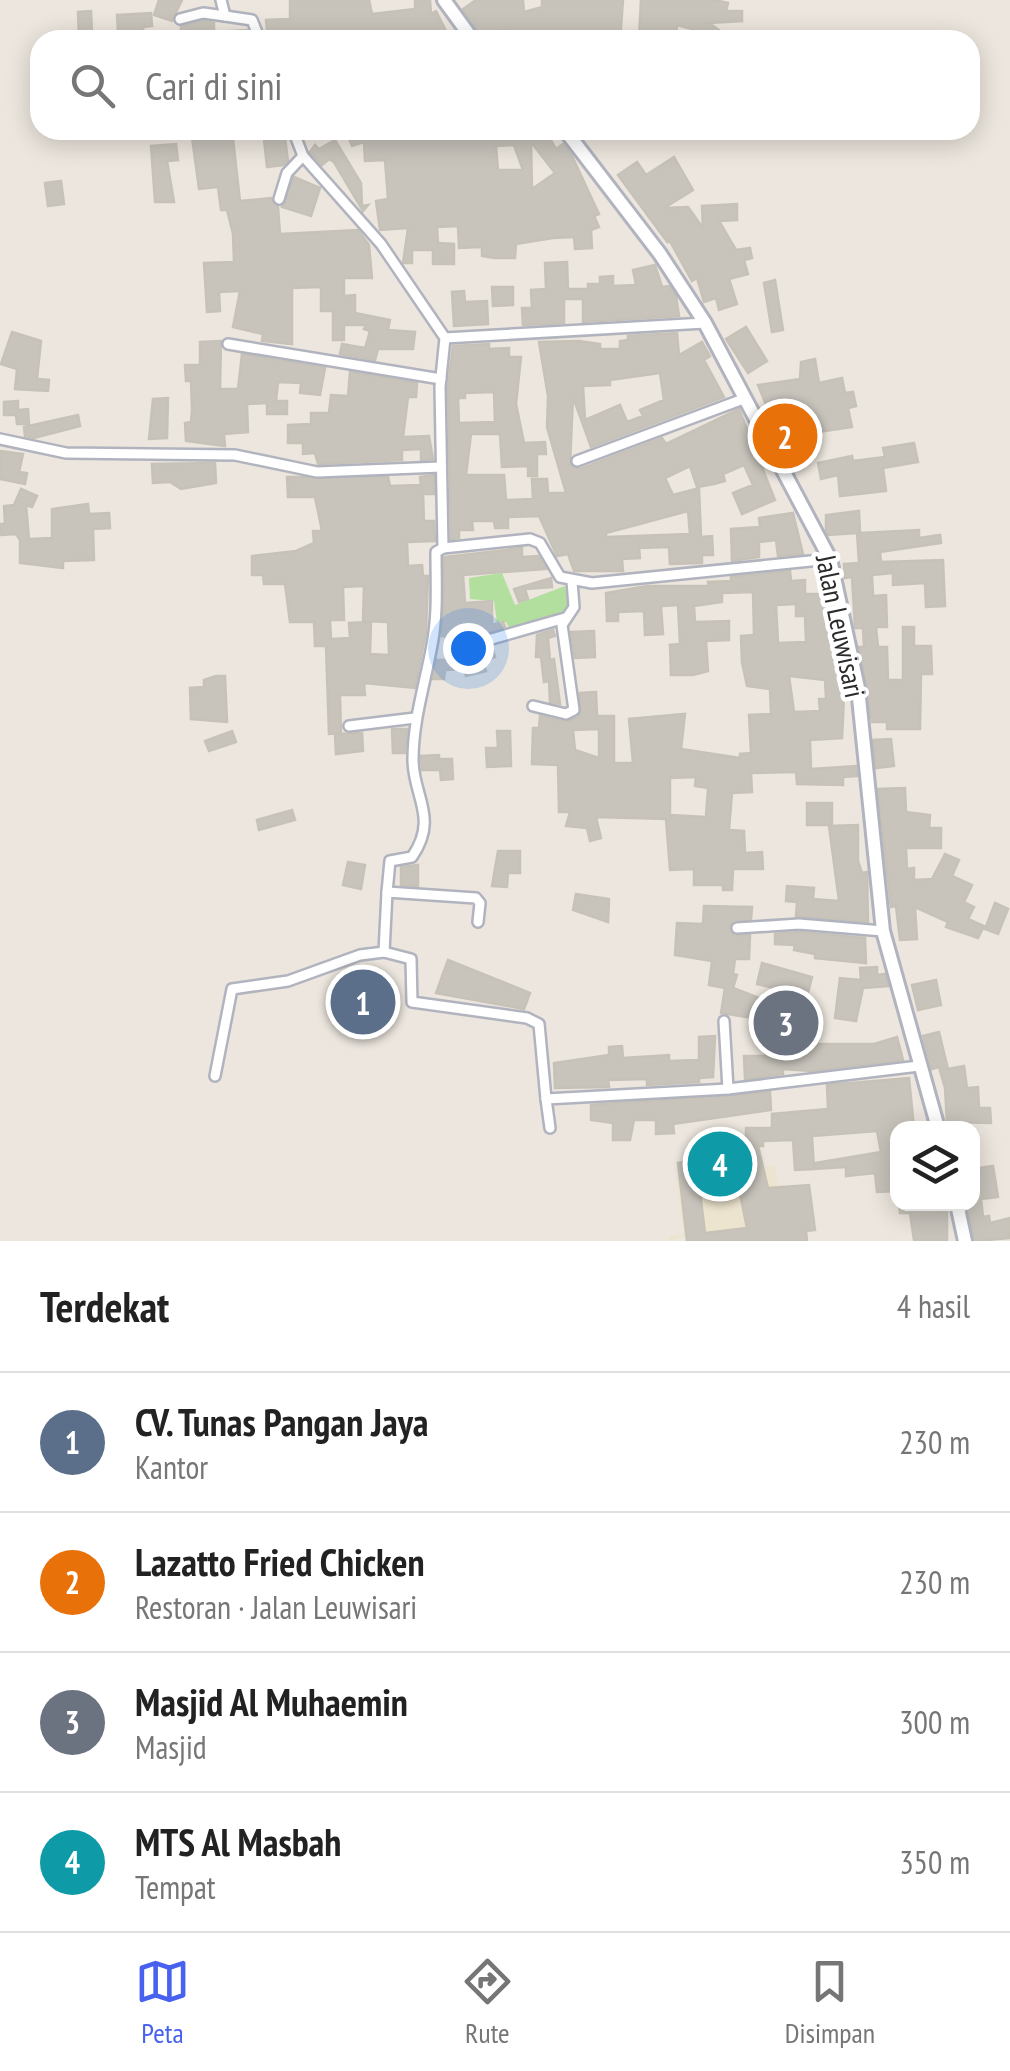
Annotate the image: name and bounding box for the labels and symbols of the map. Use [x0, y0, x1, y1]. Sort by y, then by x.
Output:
pin: 2 [752, 398, 818, 474]
street label: Jalan Leuwisari [808, 550, 874, 701]
your location [443, 623, 494, 674]
pin: 1 [330, 964, 396, 1040]
pin: 3 [754, 986, 818, 1060]
pin: 4 [688, 1126, 752, 1202]

